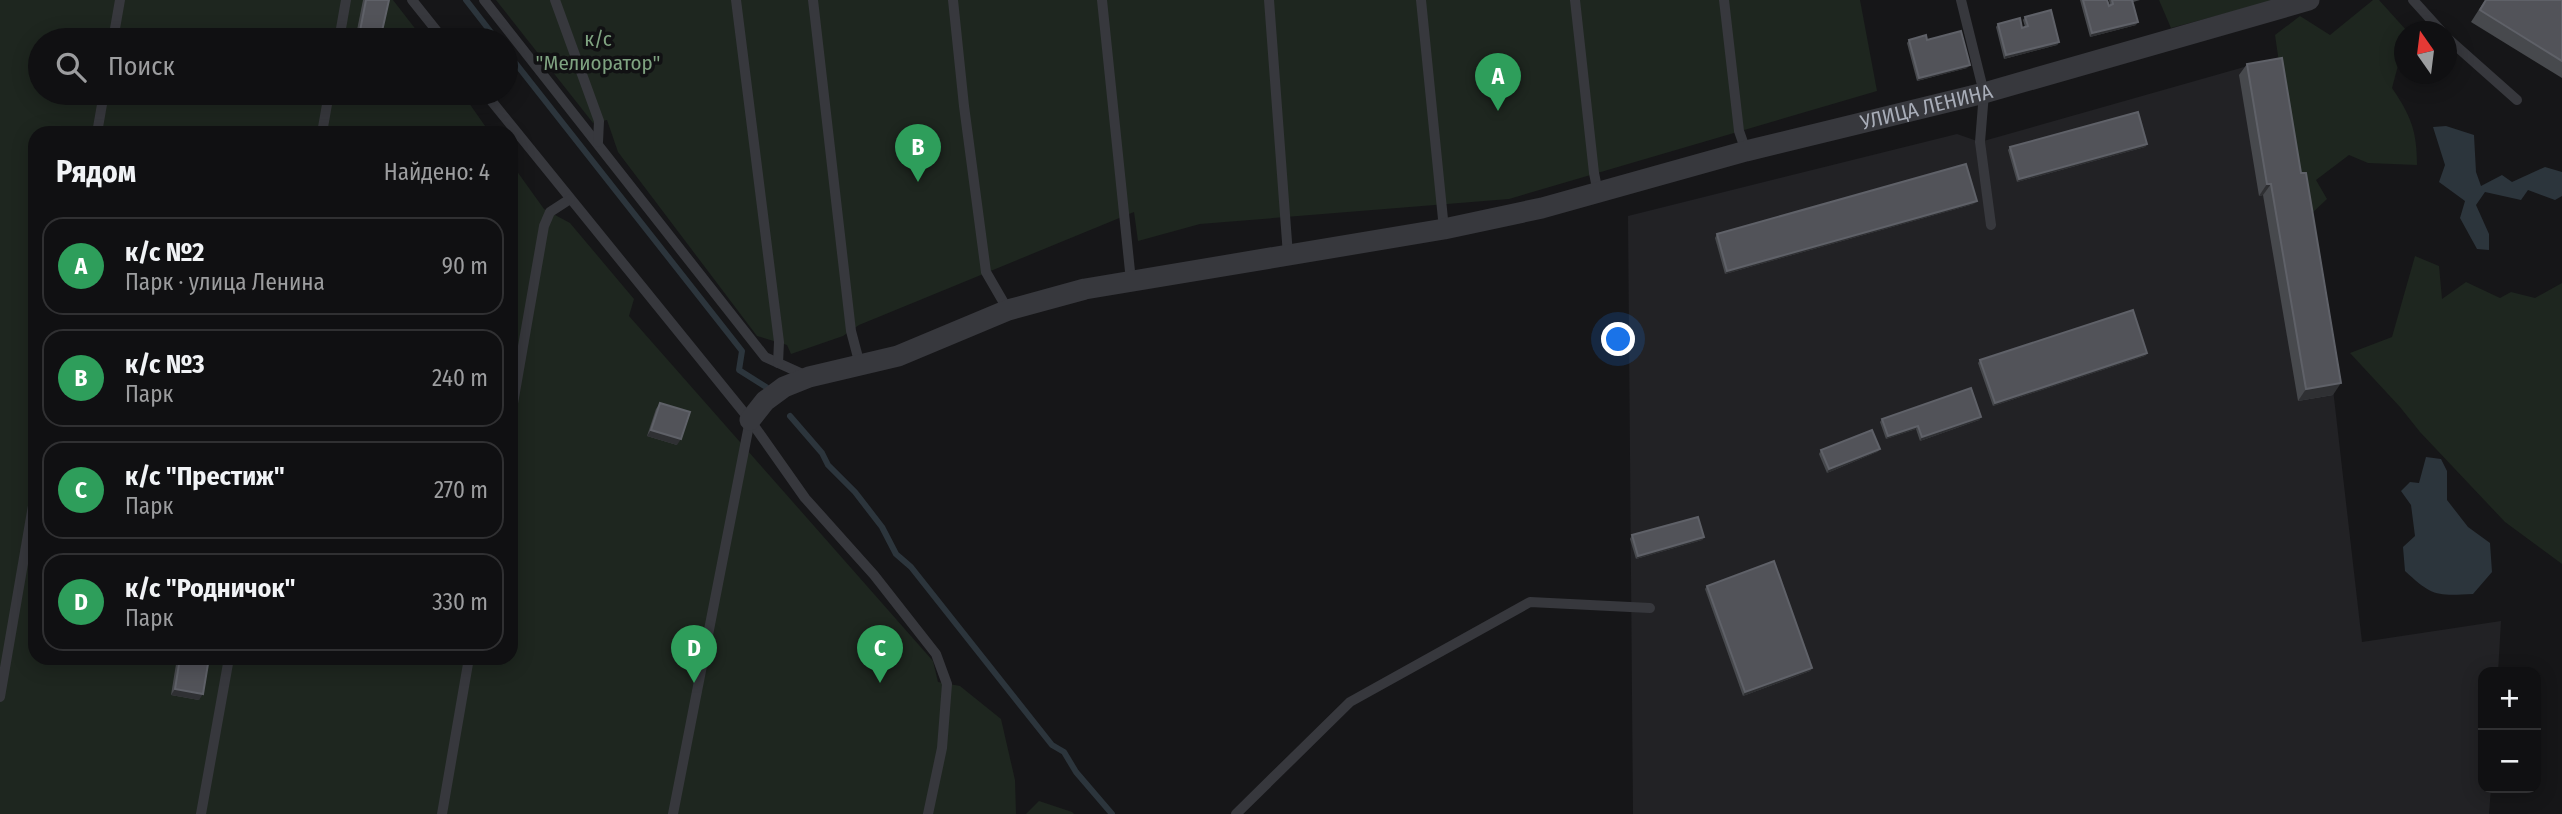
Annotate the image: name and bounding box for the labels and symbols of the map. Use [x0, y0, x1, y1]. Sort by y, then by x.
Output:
north arrow [2394, 21, 2457, 84]
park label: к/с "Мелиоратор" [536, 26, 660, 76]
pin: A [1475, 53, 1521, 111]
street label: УЛИЦА ЛЕНИНА [1857, 78, 1996, 136]
pin: B [895, 124, 941, 182]
your location [1601, 322, 1635, 356]
pin: D [671, 625, 717, 683]
pin: C [857, 625, 903, 683]

